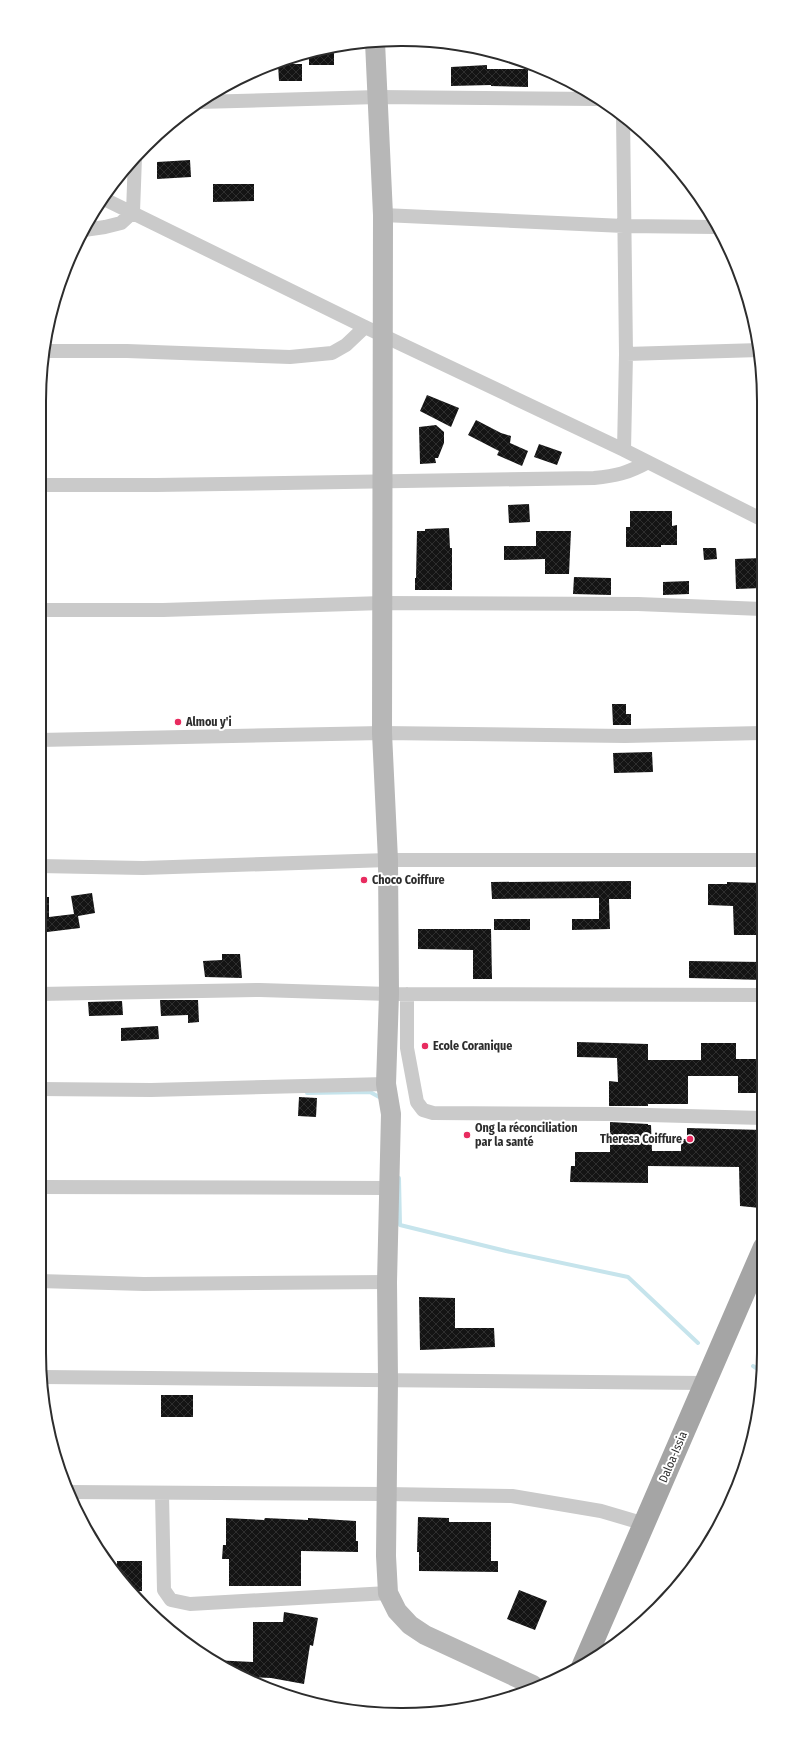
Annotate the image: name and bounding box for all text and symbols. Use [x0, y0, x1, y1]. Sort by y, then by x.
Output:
place label: Almou y'i [185, 715, 232, 729]
marker: Almou y'i [173, 717, 183, 727]
place label: Choco Coiffure [372, 873, 445, 887]
marker: Choco Coiffure [359, 875, 369, 885]
place label: Ecole Coranique [433, 1039, 512, 1053]
marker: Ecole Coranique [420, 1041, 430, 1051]
place label: Ong la réconciliation par la santé [475, 1121, 578, 1149]
marker: Ong la réconciliation par la santé [462, 1130, 472, 1140]
place label: Theresa Coiffure [600, 1132, 682, 1146]
marker: Theresa Coiffure [685, 1134, 695, 1144]
street label: Daloa-Issia [656, 1429, 690, 1485]

